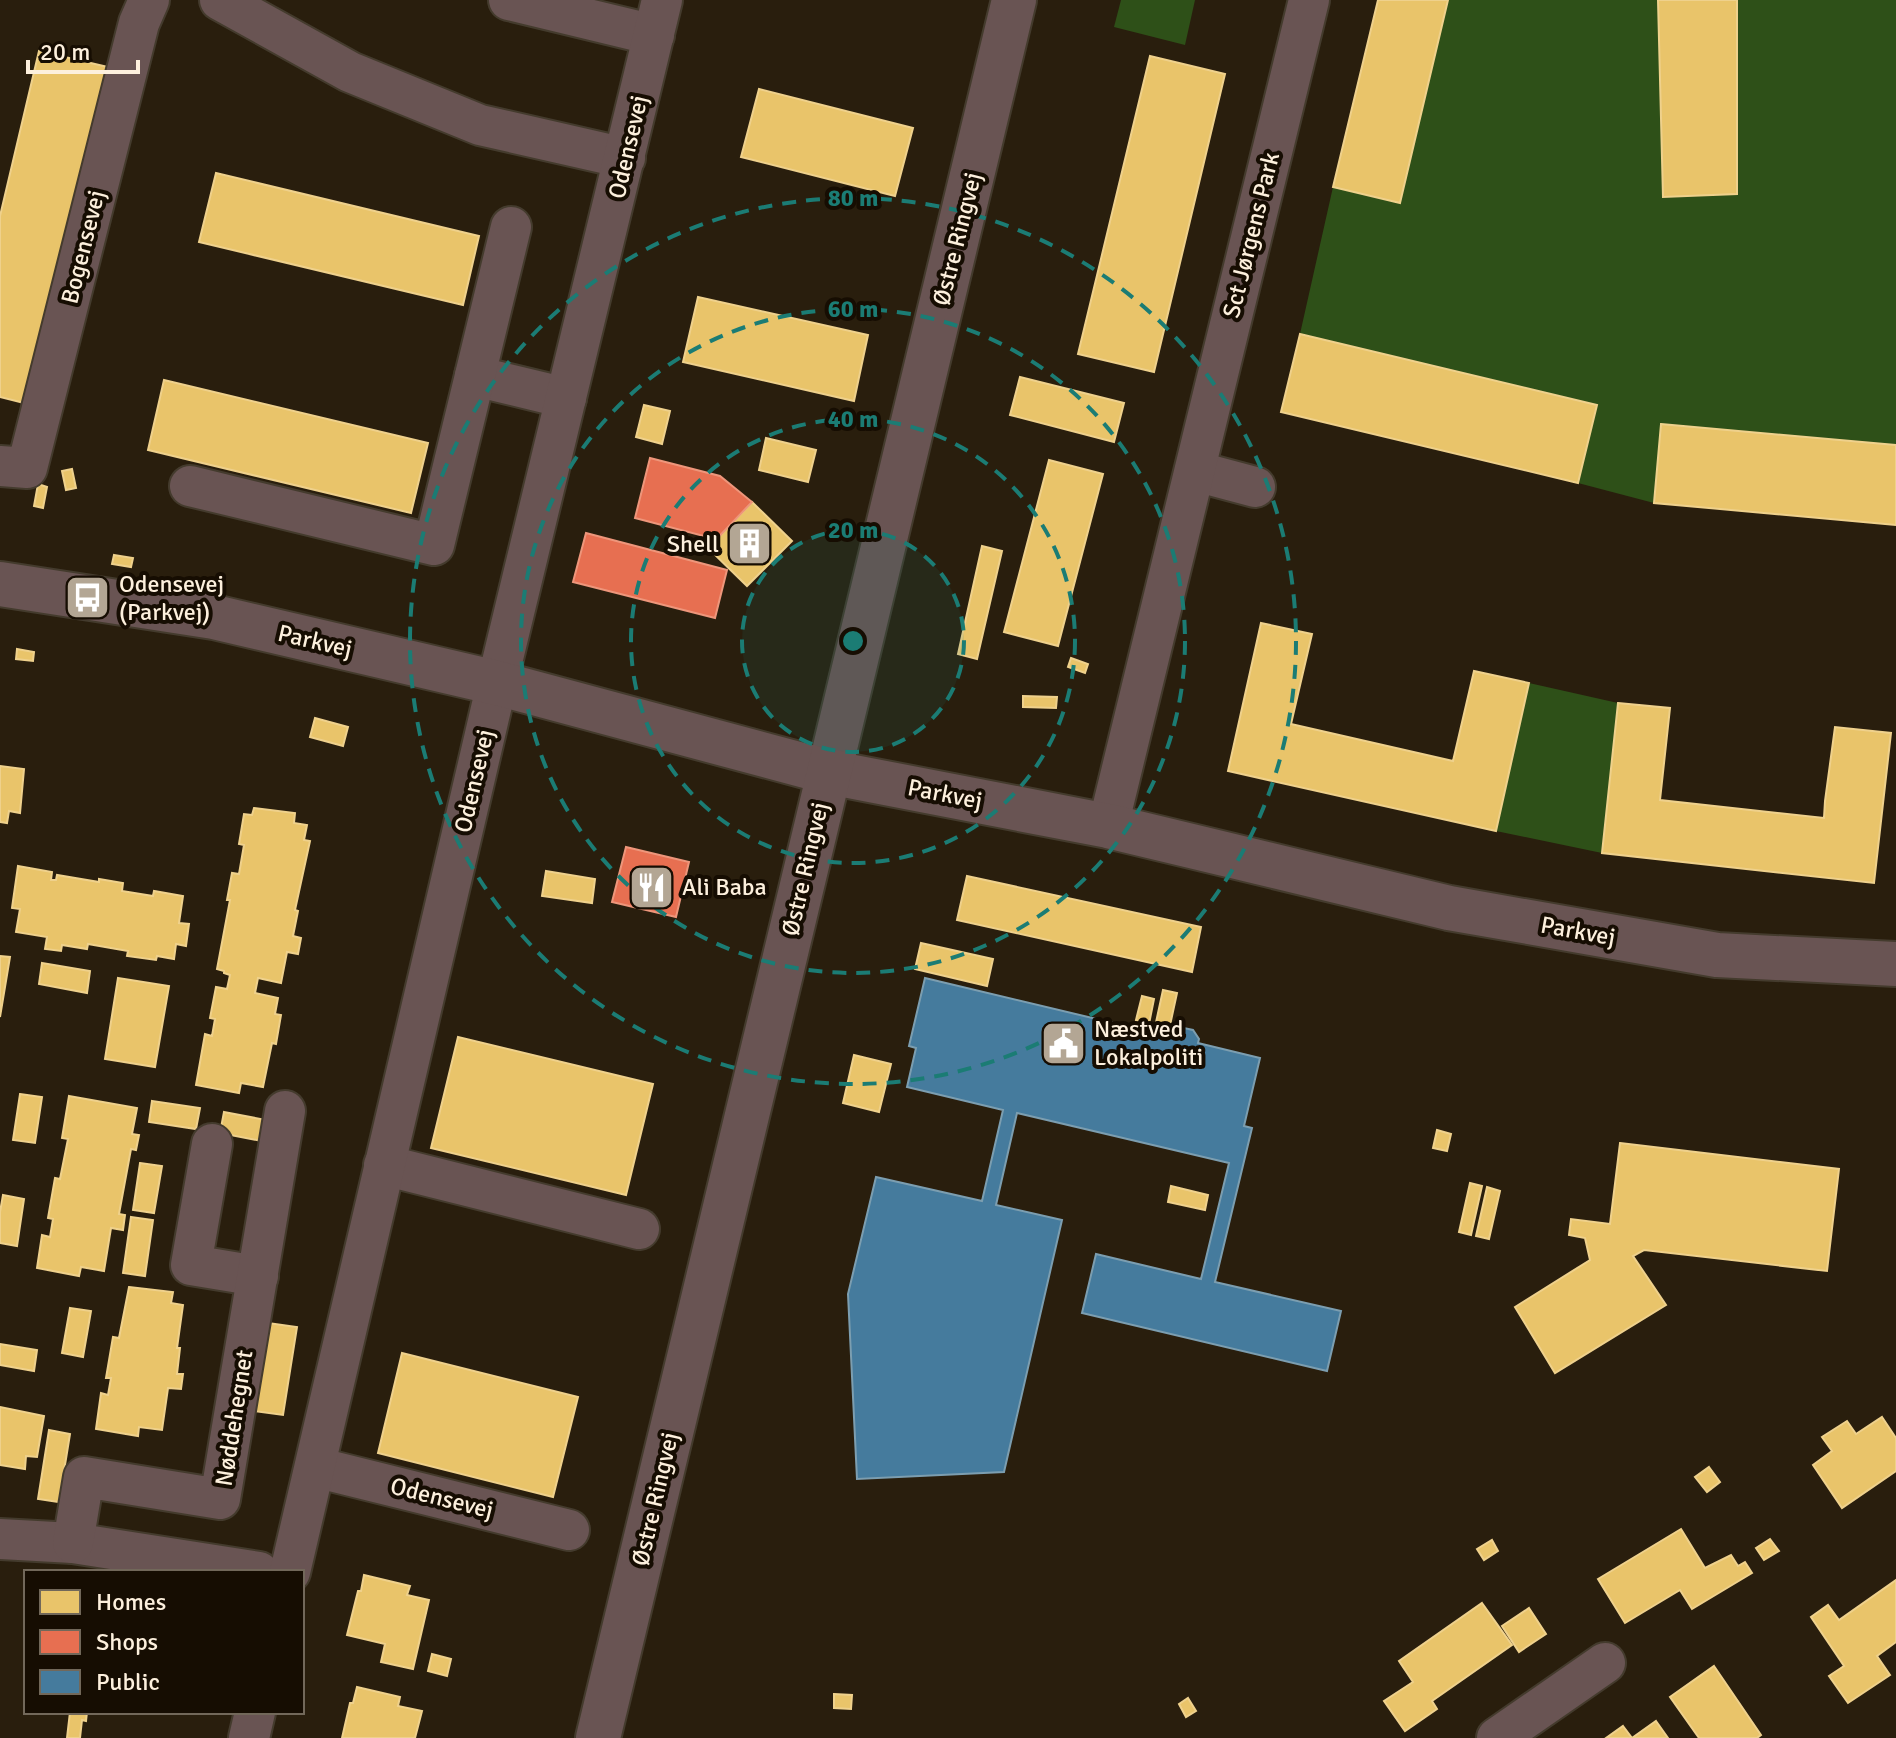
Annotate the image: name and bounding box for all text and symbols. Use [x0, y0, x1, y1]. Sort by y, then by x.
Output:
scale bar [28, 24, 138, 74]
text: 20 m [40, 37, 90, 67]
street label: Odensevej [602, 92, 654, 202]
street label: Sct Jørgens Park [1216, 149, 1286, 321]
street label: Østre Ringvej [926, 169, 988, 309]
text: 80 m [828, 183, 878, 213]
street label: Bogensevej [54, 187, 112, 307]
text: 60 m [828, 294, 878, 324]
text: 40 m [828, 404, 878, 434]
text: 20 m [828, 515, 878, 545]
building icon: Shell [726, 520, 774, 568]
place label: Shell [667, 529, 719, 559]
place label: Odensevej (Parkvej) [119, 569, 224, 627]
bus stop icon: Odensevej (Parkvej) [64, 574, 112, 622]
street label: Parkvej [275, 618, 355, 664]
centre of rings [839, 627, 867, 655]
street label: Odensevej [448, 726, 500, 836]
street label: Parkvej [905, 772, 985, 816]
street label: Østre Ringvej [775, 799, 835, 939]
restaurant icon: Ali Baba [627, 863, 675, 911]
place label: Ali Baba [682, 872, 767, 902]
street label: Parkvej [1538, 910, 1618, 952]
place label: Næstved Lokalpoliti [1094, 1014, 1203, 1072]
public building icon: Næstved Lokalpoliti [1039, 1019, 1087, 1067]
street label: Nøddehegnet [208, 1348, 260, 1488]
street label: Østre Ringvej [625, 1429, 685, 1569]
street label: Odensevej [387, 1471, 497, 1525]
legend [24, 1570, 304, 1714]
text: Homes [96, 1587, 166, 1617]
text: Shops [96, 1627, 158, 1657]
text: Public [96, 1667, 160, 1697]

